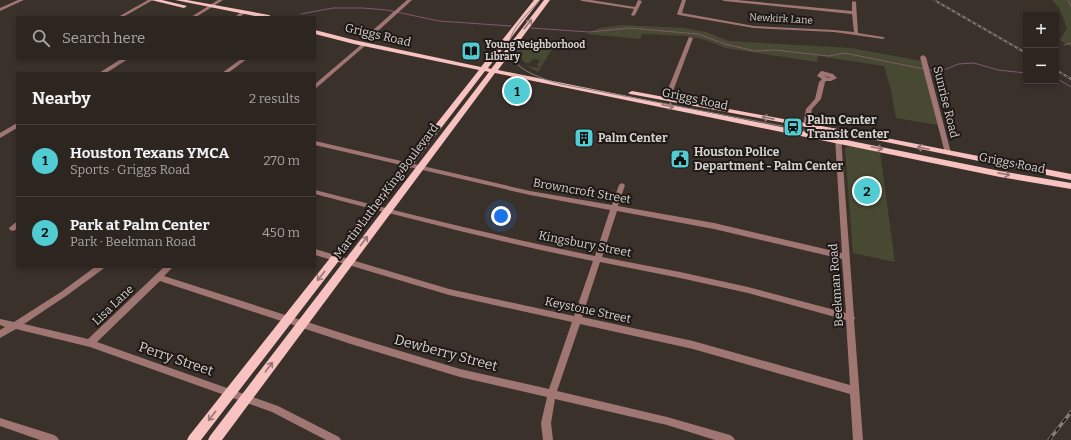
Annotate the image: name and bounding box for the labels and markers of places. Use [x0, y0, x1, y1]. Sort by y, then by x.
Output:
place label: Young Neighborhood Library [485, 39, 585, 63]
library icon: Young Neighborhood Library [460, 40, 482, 62]
pin: 1 [504, 76, 530, 106]
place label: Palm Center Transit Center [807, 113, 889, 141]
station icon: Palm Center Transit Center [782, 116, 804, 138]
building icon: Palm Center [573, 127, 595, 149]
place label: Palm Center [598, 131, 668, 145]
place label: Houston Police Department - Palm Center [694, 145, 844, 173]
public building icon: Houston Police Department - Palm Center [669, 148, 691, 170]
pin: 2 [854, 176, 880, 206]

